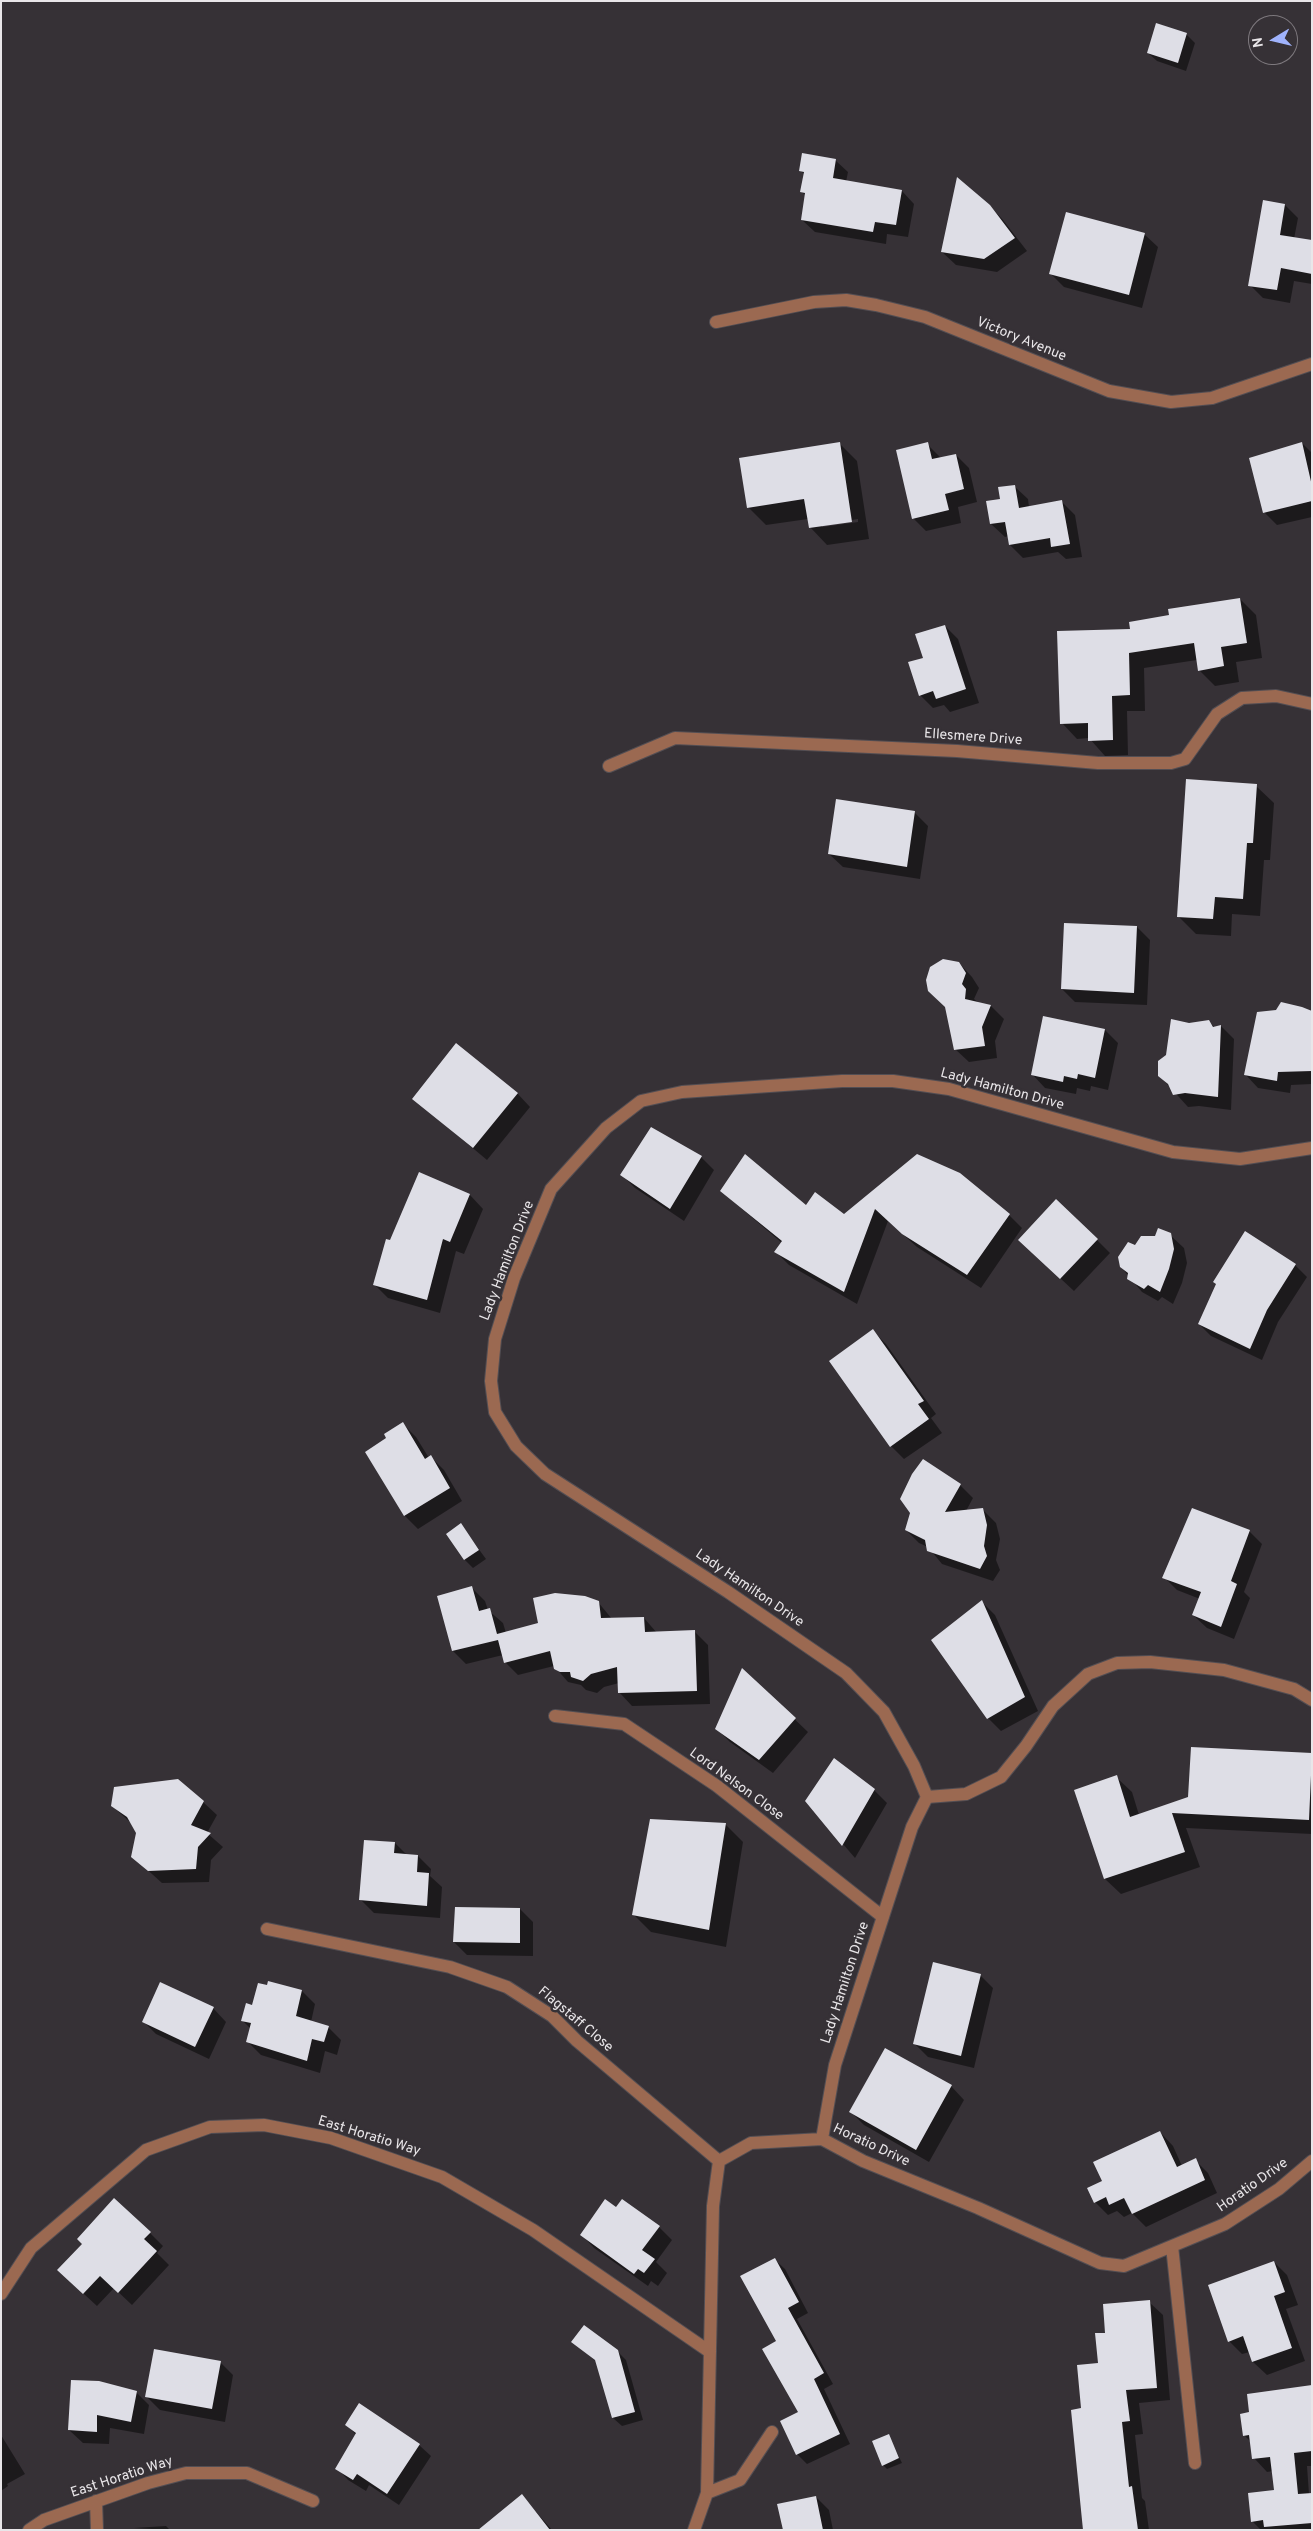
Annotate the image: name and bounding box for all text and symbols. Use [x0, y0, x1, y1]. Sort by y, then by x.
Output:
north arrow [1248, 15, 1298, 65]
text: N [1249, 36, 1268, 49]
street label: Victory Avenue [974, 314, 1068, 366]
street label: Ellesmere Drive [923, 726, 1023, 750]
street label: Lady Hamilton Drive [938, 1065, 1066, 1115]
street label: Lady Hamilton Drive [477, 1199, 539, 1323]
street label: Lady Hamilton Drive [692, 1546, 806, 1632]
street label: Lord Nelson Close [685, 1745, 787, 1825]
street label: Lady Hamilton Drive [818, 1920, 874, 2046]
street label: Flagstaff Close [534, 1984, 616, 2056]
street label: East Horatio Way [316, 2113, 422, 2161]
street label: Horatio Drive [830, 2121, 912, 2171]
street label: Horatio Drive [1214, 2155, 1292, 2217]
street label: East Horatio Way [69, 2454, 175, 2502]

